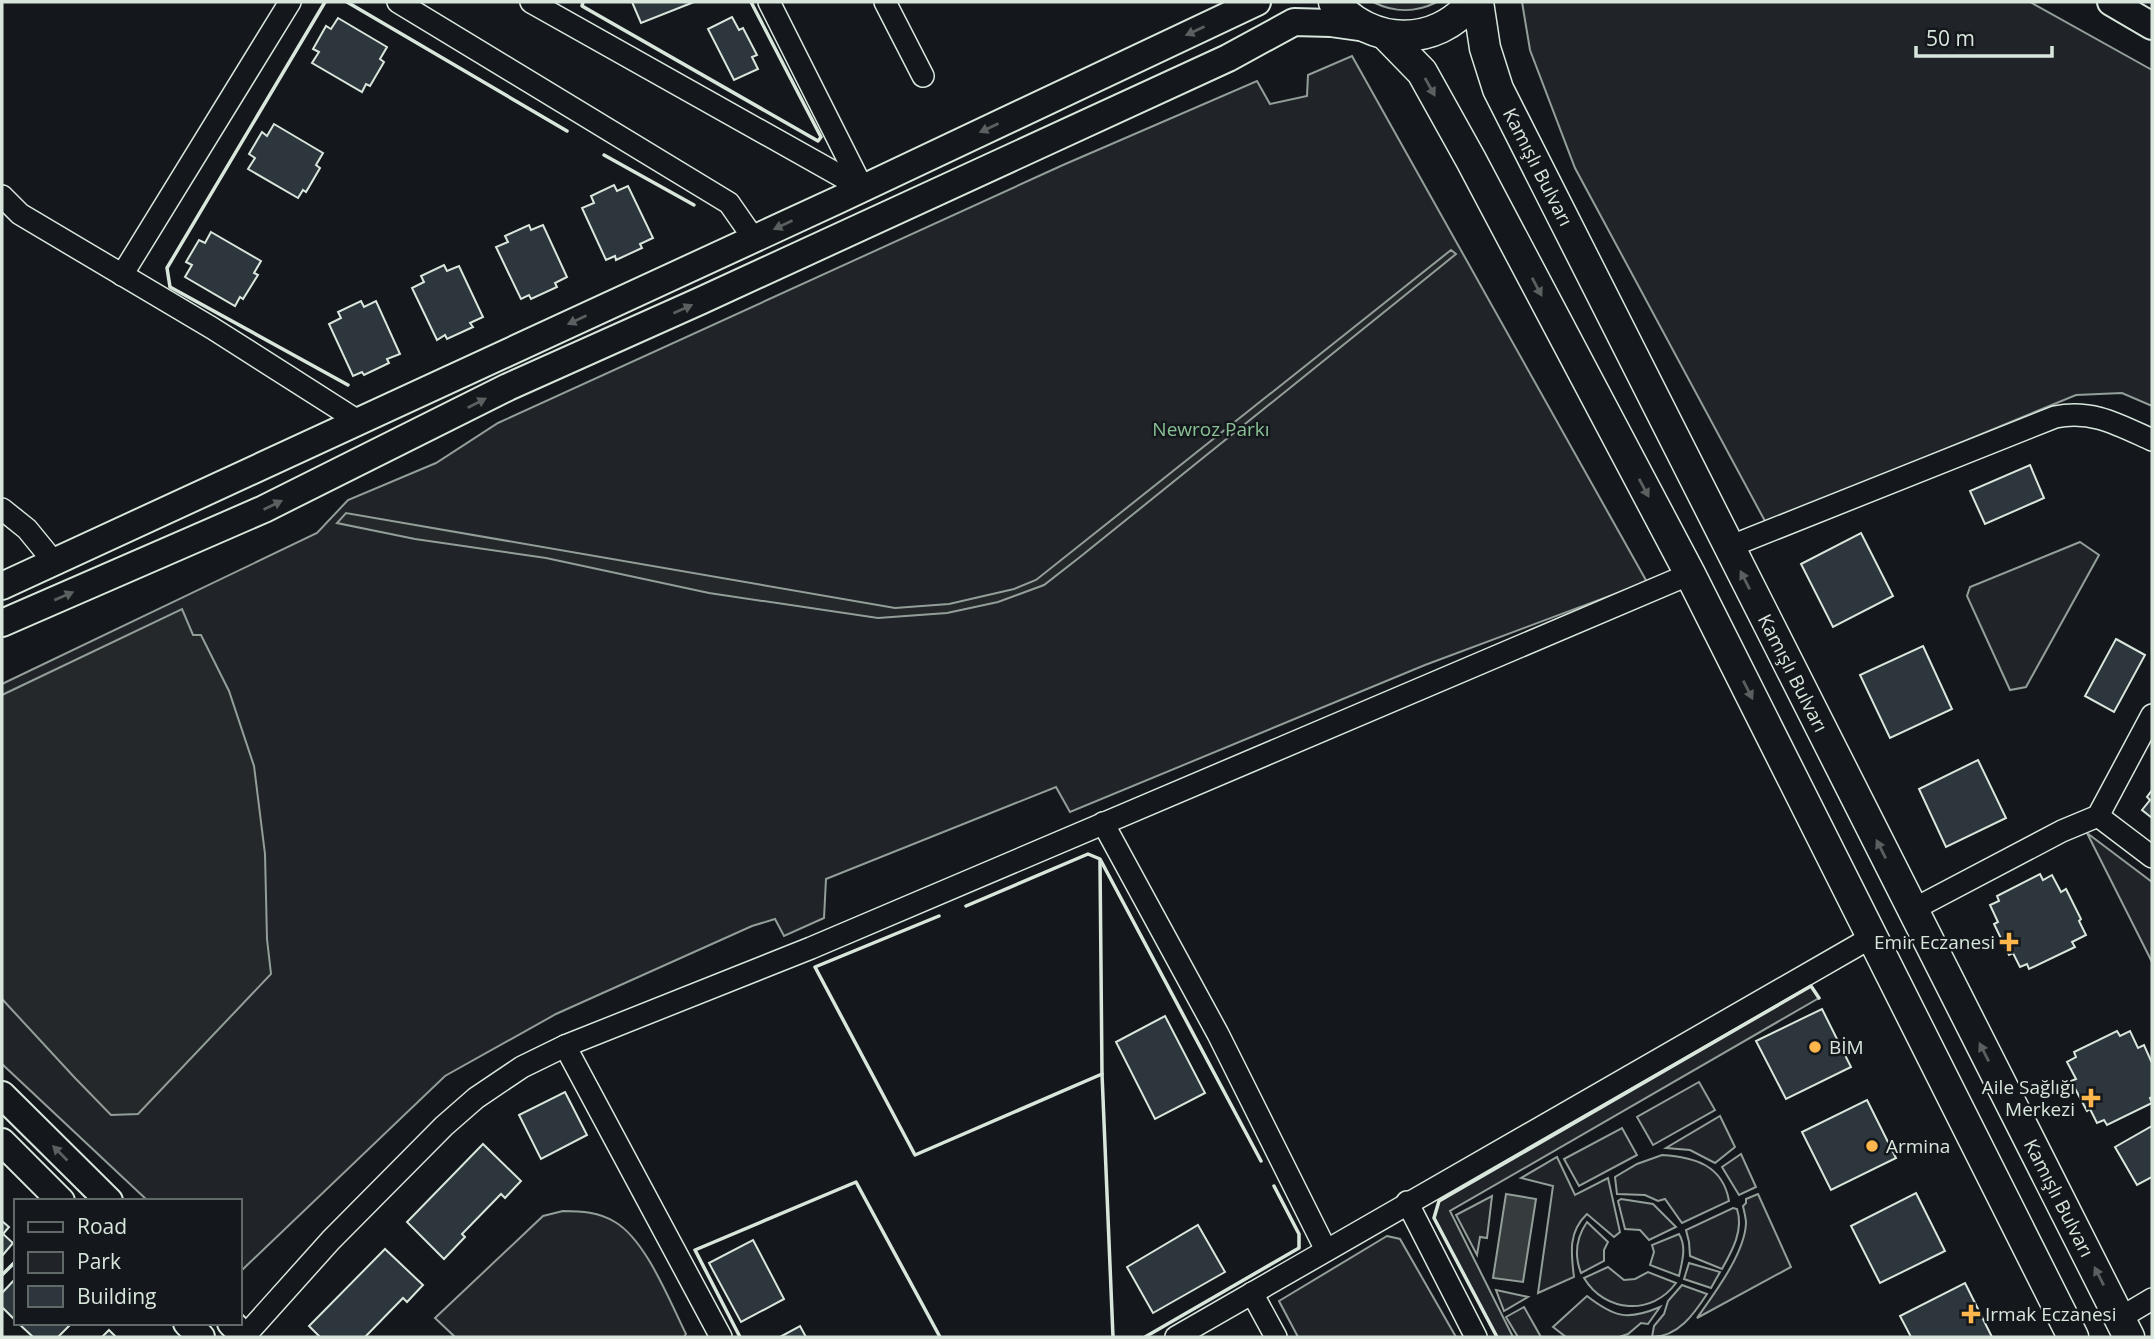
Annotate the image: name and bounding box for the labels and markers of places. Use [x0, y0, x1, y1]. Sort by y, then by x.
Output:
place label: Emir Eczanesi [1874, 929, 1995, 955]
marker: Emir Eczanesi [2001, 934, 2017, 950]
place label: BİM [1829, 1034, 1864, 1060]
marker: BİM [1807, 1039, 1823, 1055]
place label: Aile Sağlığı Merkezi [1982, 1074, 2075, 1122]
marker: Aile Sağlığı Merkezi [2081, 1088, 2101, 1108]
place label: Armina [1886, 1133, 1950, 1159]
marker: Armina [1864, 1138, 1880, 1154]
place label: Irmak Eczanesi [1985, 1301, 2116, 1327]
marker: Irmak Eczanesi [1963, 1306, 1979, 1322]

